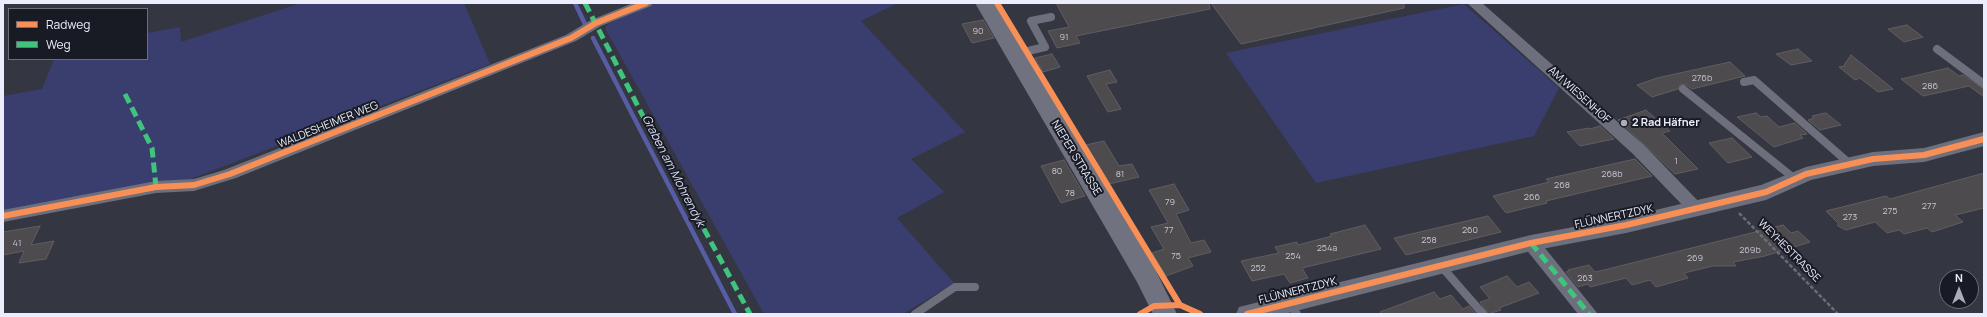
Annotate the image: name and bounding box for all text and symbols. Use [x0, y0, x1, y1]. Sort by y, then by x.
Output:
legend [8, 8, 148, 60]
text: Radweg [46, 16, 90, 33]
house number: 90 [972, 26, 984, 36]
house number: 91 [1059, 32, 1069, 42]
text: Weg [46, 36, 71, 53]
street label: AM WIESENHOF [1545, 64, 1613, 126]
house number: 276b [1692, 73, 1712, 83]
house number: 286 [1922, 81, 1938, 91]
street label: WALDESHEIMER WEG [276, 99, 380, 151]
water label: Graben am Mohrendyk [638, 113, 708, 229]
place label: 2 Rad Häfner [1632, 116, 1700, 130]
street label: NIEPER STRASSE [1048, 118, 1104, 198]
marker: 2 Rad Häfner [1619, 118, 1629, 128]
house number: 1 [1674, 156, 1678, 166]
house number: 80 [1052, 166, 1062, 176]
house number: 81 [1116, 169, 1124, 179]
house number: 268b [1601, 169, 1623, 179]
house number: 268 [1554, 180, 1570, 190]
house number: 78 [1065, 188, 1075, 198]
house number: 266 [1524, 192, 1540, 202]
house number: 79 [1165, 197, 1175, 207]
house number: 277 [1922, 201, 1936, 211]
street label: FLÜNNERTZDYK [1573, 202, 1655, 232]
house number: 275 [1883, 206, 1897, 216]
house number: 273 [1843, 212, 1857, 222]
street label: WEYHESTRASSE [1755, 217, 1823, 285]
house number: 77 [1164, 225, 1174, 235]
house number: 260 [1462, 225, 1478, 235]
house number: 258 [1421, 235, 1437, 245]
house number: 41 [13, 238, 21, 248]
house number: 254a [1317, 243, 1337, 253]
house number: 269b [1739, 245, 1761, 255]
house number: 75 [1171, 251, 1181, 261]
house number: 254 [1285, 251, 1301, 261]
house number: 269 [1687, 253, 1703, 263]
house number: 252 [1250, 263, 1266, 273]
north arrow [1939, 269, 1979, 309]
text: N [1955, 270, 1963, 285]
house number: 263 [1577, 273, 1593, 283]
street label: FLÜNNERTZDYK [1258, 275, 1338, 307]

